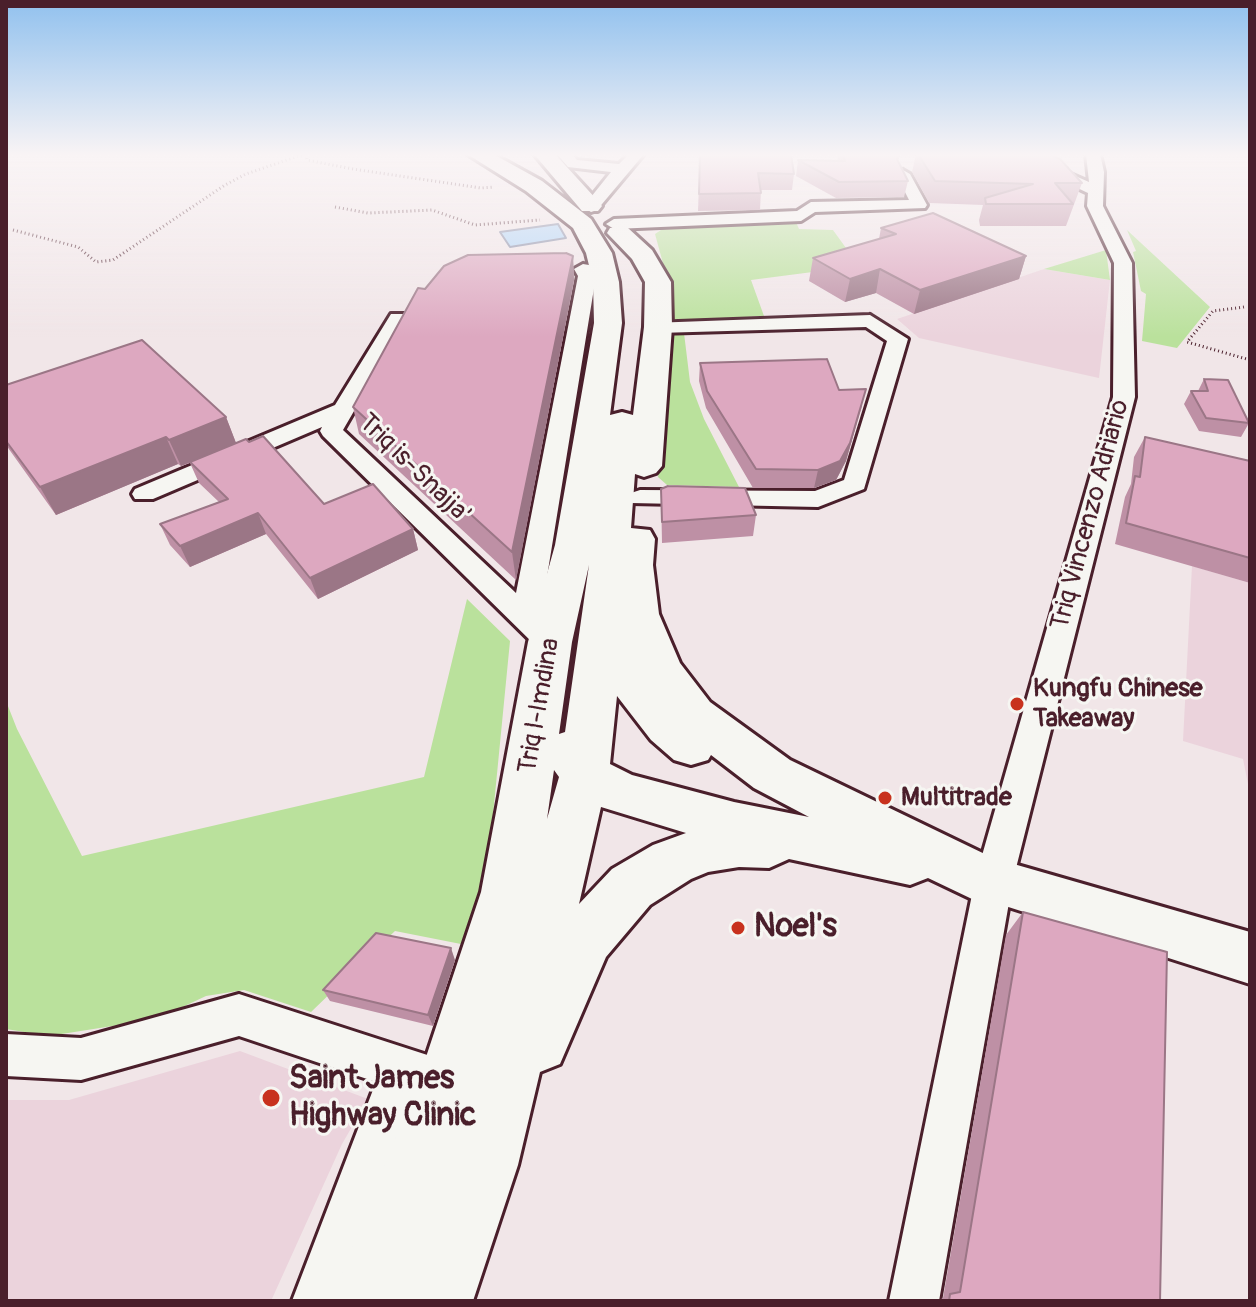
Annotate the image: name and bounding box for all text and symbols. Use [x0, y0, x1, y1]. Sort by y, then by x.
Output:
street label: Triq Vincenzo Adriario [1045, 397, 1137, 633]
street label: Triq is-Snajja' [351, 408, 477, 530]
street label: Triq l-Imdina [513, 636, 567, 776]
place label: Kungfu Chinese Takeaway [1033, 673, 1203, 734]
marker: Kungfu Chinese Takeaway [1008, 695, 1026, 713]
place label: Multitrade [901, 782, 1012, 814]
marker: Multitrade [876, 789, 894, 807]
place label: Noel's [754, 909, 837, 947]
marker: Noel's [729, 919, 747, 937]
place label: Saint James Highway Clinic [289, 1061, 476, 1136]
marker: Saint James Highway Clinic [260, 1087, 282, 1109]

